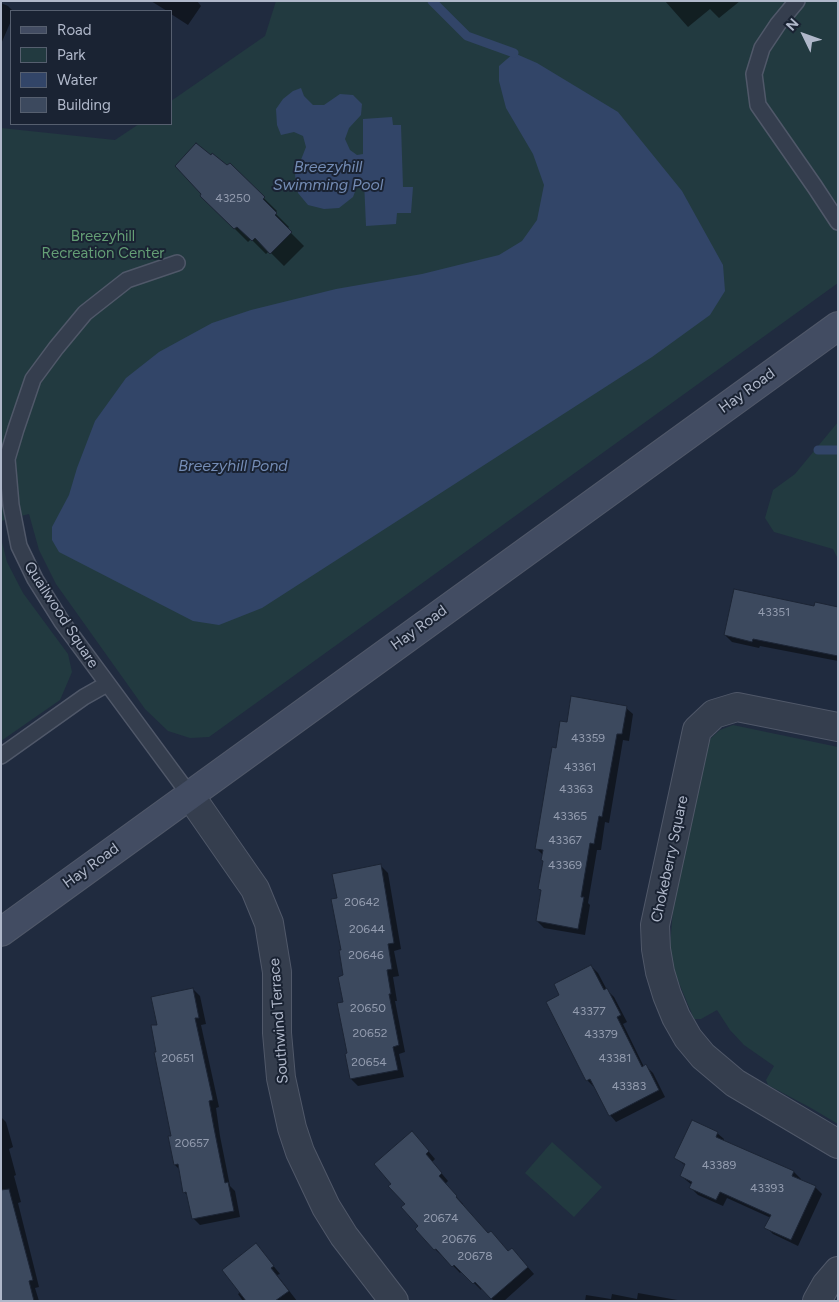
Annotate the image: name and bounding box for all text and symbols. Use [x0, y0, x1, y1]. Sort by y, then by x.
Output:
legend [10, 10, 172, 125]
north arrow [779, 10, 829, 60]
text: N [783, 15, 802, 34]
text: Road [57, 21, 92, 39]
text: Park [57, 46, 86, 64]
text: Water [57, 71, 97, 89]
text: Building [57, 96, 111, 114]
water label: Breezyhill Swimming Pool [273, 157, 383, 195]
house number: 43250 [215, 191, 251, 205]
park label: Breezyhill Recreation Center [42, 228, 164, 263]
street label: Hay Road [715, 365, 779, 417]
water label: Breezyhill Pond [178, 456, 288, 476]
street label: Quailwood Square [20, 558, 102, 672]
street label: Hay Road [387, 602, 451, 654]
house number: 43351 [758, 605, 790, 619]
house number: 43359 [571, 731, 605, 745]
house number: 43361 [564, 760, 596, 774]
house number: 43363 [559, 782, 593, 796]
street label: Chokeberry Square [648, 794, 692, 924]
house number: 43365 [553, 809, 587, 823]
house number: 43367 [548, 833, 582, 847]
street label: Hay Road [59, 840, 123, 892]
house number: 43369 [548, 858, 582, 872]
house number: 20642 [344, 895, 380, 909]
house number: 20644 [349, 922, 385, 936]
house number: 20646 [348, 948, 384, 962]
street label: Southwind Terrace [266, 958, 292, 1084]
house number: 20650 [350, 1001, 386, 1015]
house number: 43377 [572, 1004, 606, 1018]
house number: 20652 [353, 1026, 387, 1040]
house number: 43379 [584, 1027, 618, 1041]
house number: 20651 [161, 1051, 195, 1065]
house number: 43381 [599, 1051, 631, 1065]
house number: 20654 [351, 1055, 387, 1069]
house number: 43383 [612, 1079, 646, 1093]
house number: 20657 [175, 1136, 209, 1150]
house number: 43389 [702, 1158, 736, 1172]
house number: 43393 [750, 1181, 784, 1195]
house number: 20674 [423, 1211, 459, 1225]
house number: 20676 [442, 1232, 476, 1246]
house number: 20678 [457, 1249, 493, 1263]

